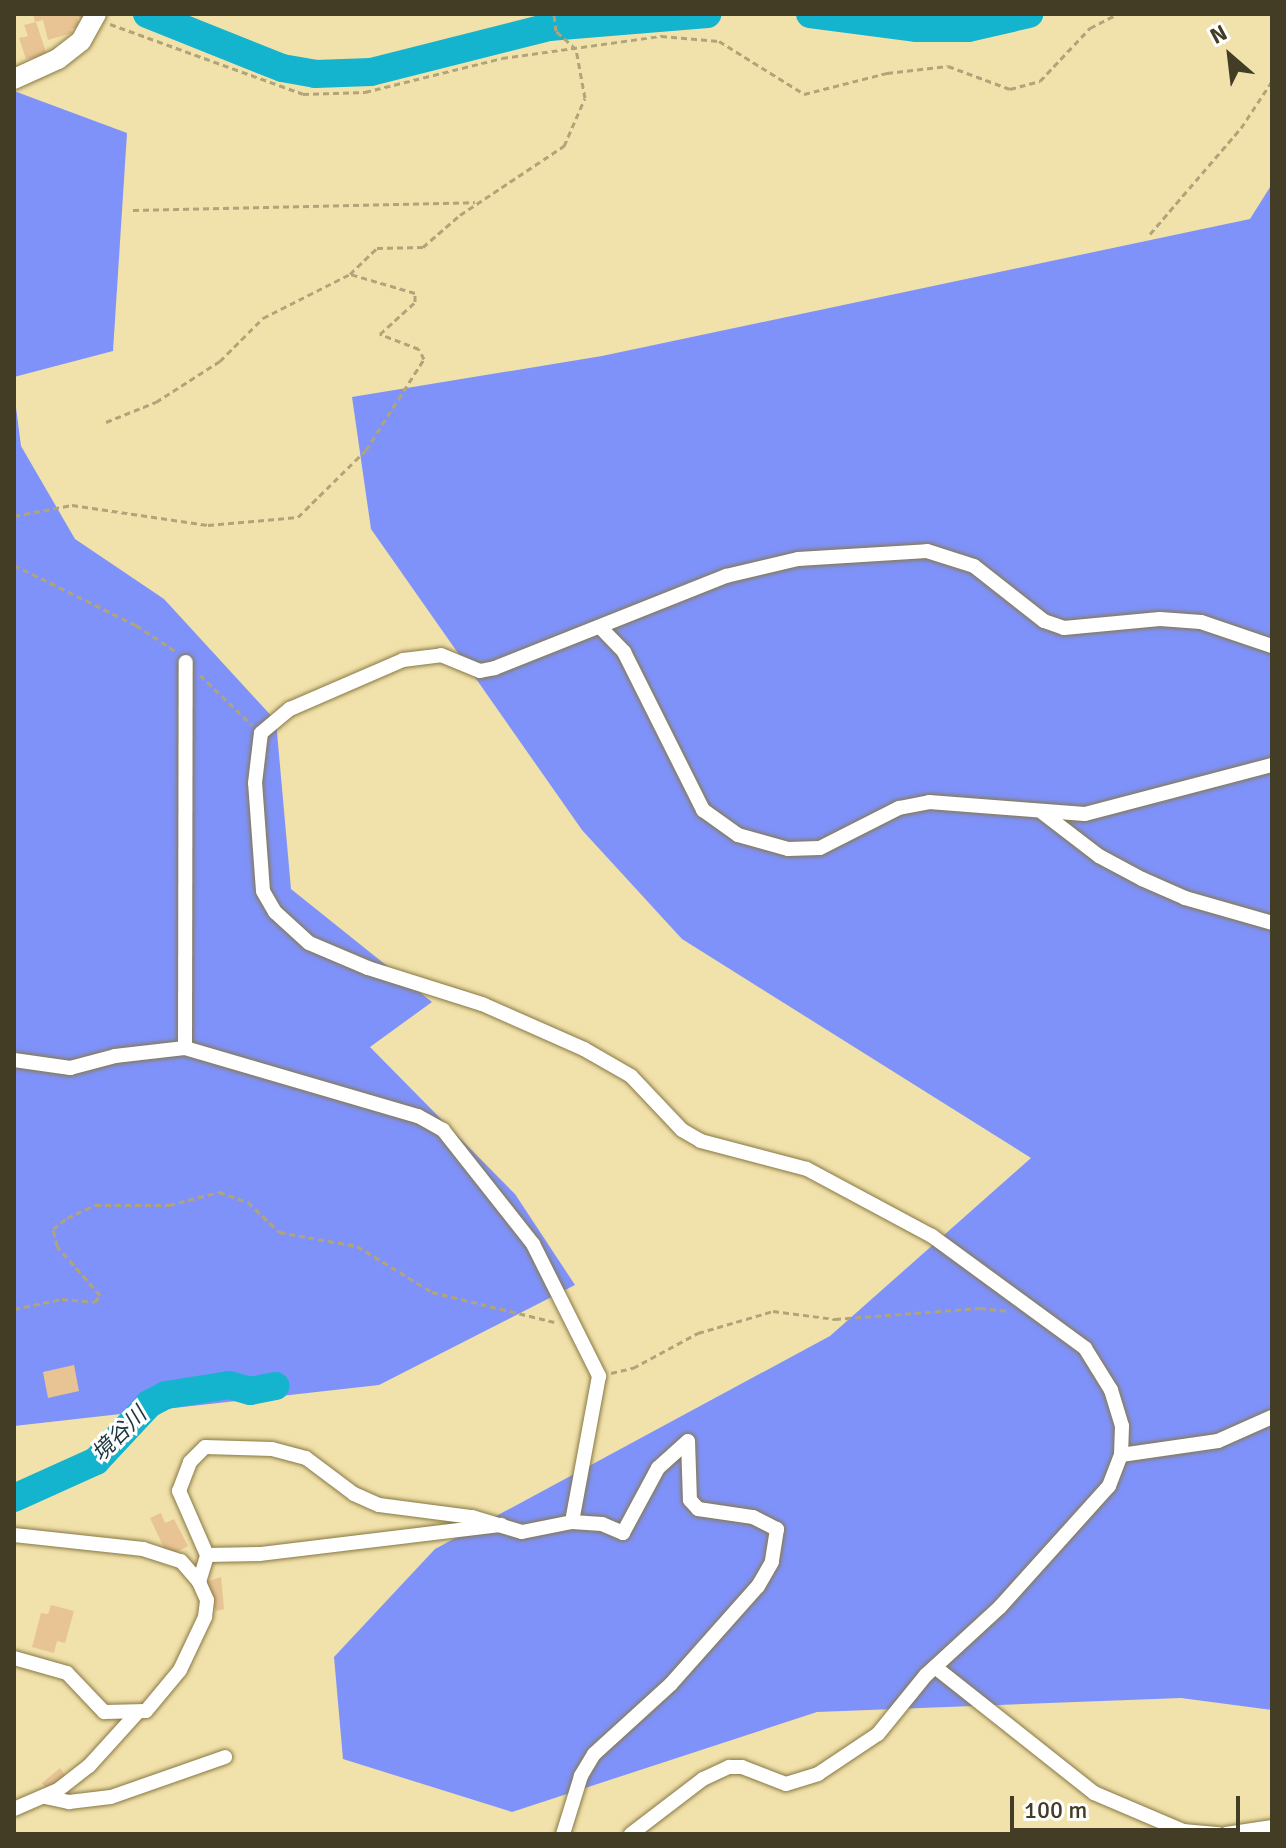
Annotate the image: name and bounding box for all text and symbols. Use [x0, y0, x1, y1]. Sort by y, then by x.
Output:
north arrow [1190, 16, 1270, 96]
text: N [1205, 19, 1232, 50]
water label: 境谷川 [86, 1401, 152, 1467]
scale bar [1014, 1780, 1244, 1830]
text: 100 m [1024, 1795, 1087, 1825]

